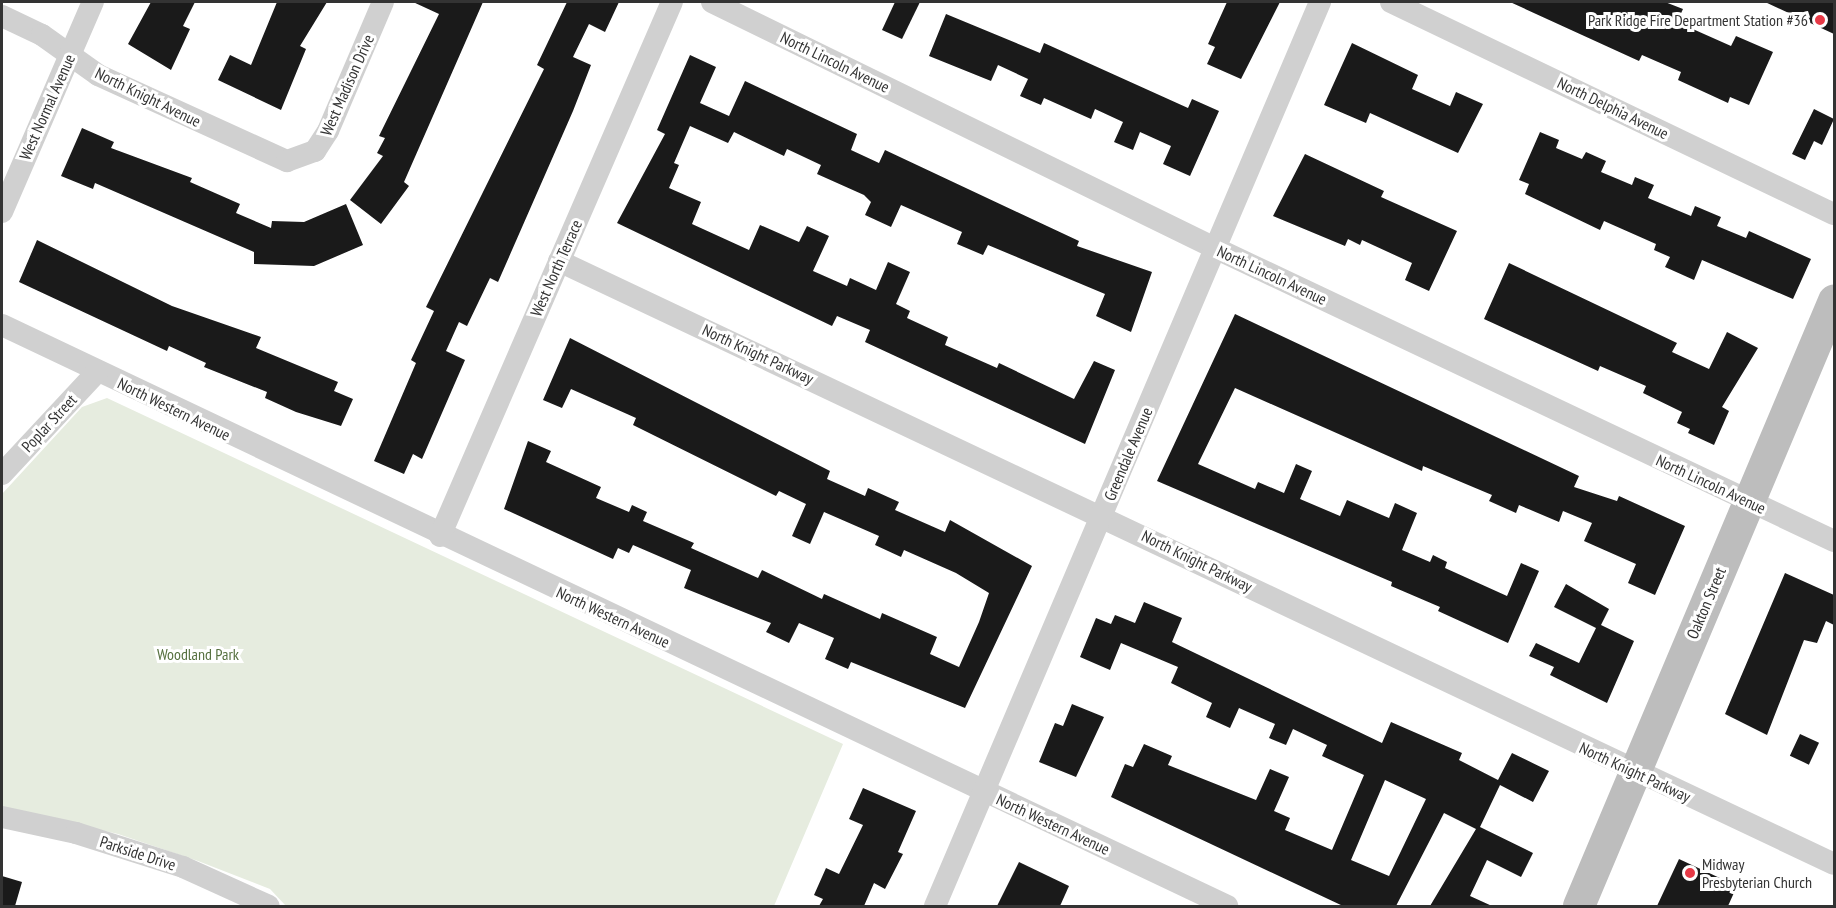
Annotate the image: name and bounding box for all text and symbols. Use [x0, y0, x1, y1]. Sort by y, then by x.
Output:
place label: Park Ridge Fire Department Station #36 [1588, 10, 1808, 30]
marker: Park Ridge Fire Department Station #36 [1813, 13, 1827, 27]
street label: North Lincoln Avenue [777, 27, 893, 97]
street label: West Madison Drive [316, 31, 378, 139]
street label: West Normal Avenue [15, 51, 79, 163]
street label: North Knight Avenue [92, 63, 204, 131]
street label: North Delphia Avenue [1554, 73, 1672, 143]
street label: West North Terrace [526, 216, 586, 320]
street label: North Lincoln Avenue [1214, 241, 1330, 309]
street label: North Knight Parkway [699, 320, 817, 388]
street label: North Western Avenue [114, 373, 234, 445]
street label: Poplar Street [18, 390, 80, 456]
street label: Greendale Avenue [1100, 404, 1156, 504]
street label: North Lincoln Avenue [1653, 450, 1769, 518]
street label: North Knight Parkway [1139, 526, 1255, 596]
street label: Oakton Street [1682, 564, 1730, 642]
street label: North Western Avenue [553, 582, 673, 652]
park label: Woodland Park [157, 644, 239, 664]
street label: North Knight Parkway [1576, 738, 1694, 806]
street label: North Western Avenue [993, 789, 1113, 859]
street label: Parkside Drive [98, 832, 178, 874]
place label: Midway Presbyterian Church [1702, 854, 1812, 892]
marker: Midway Presbyterian Church [1683, 866, 1697, 880]

